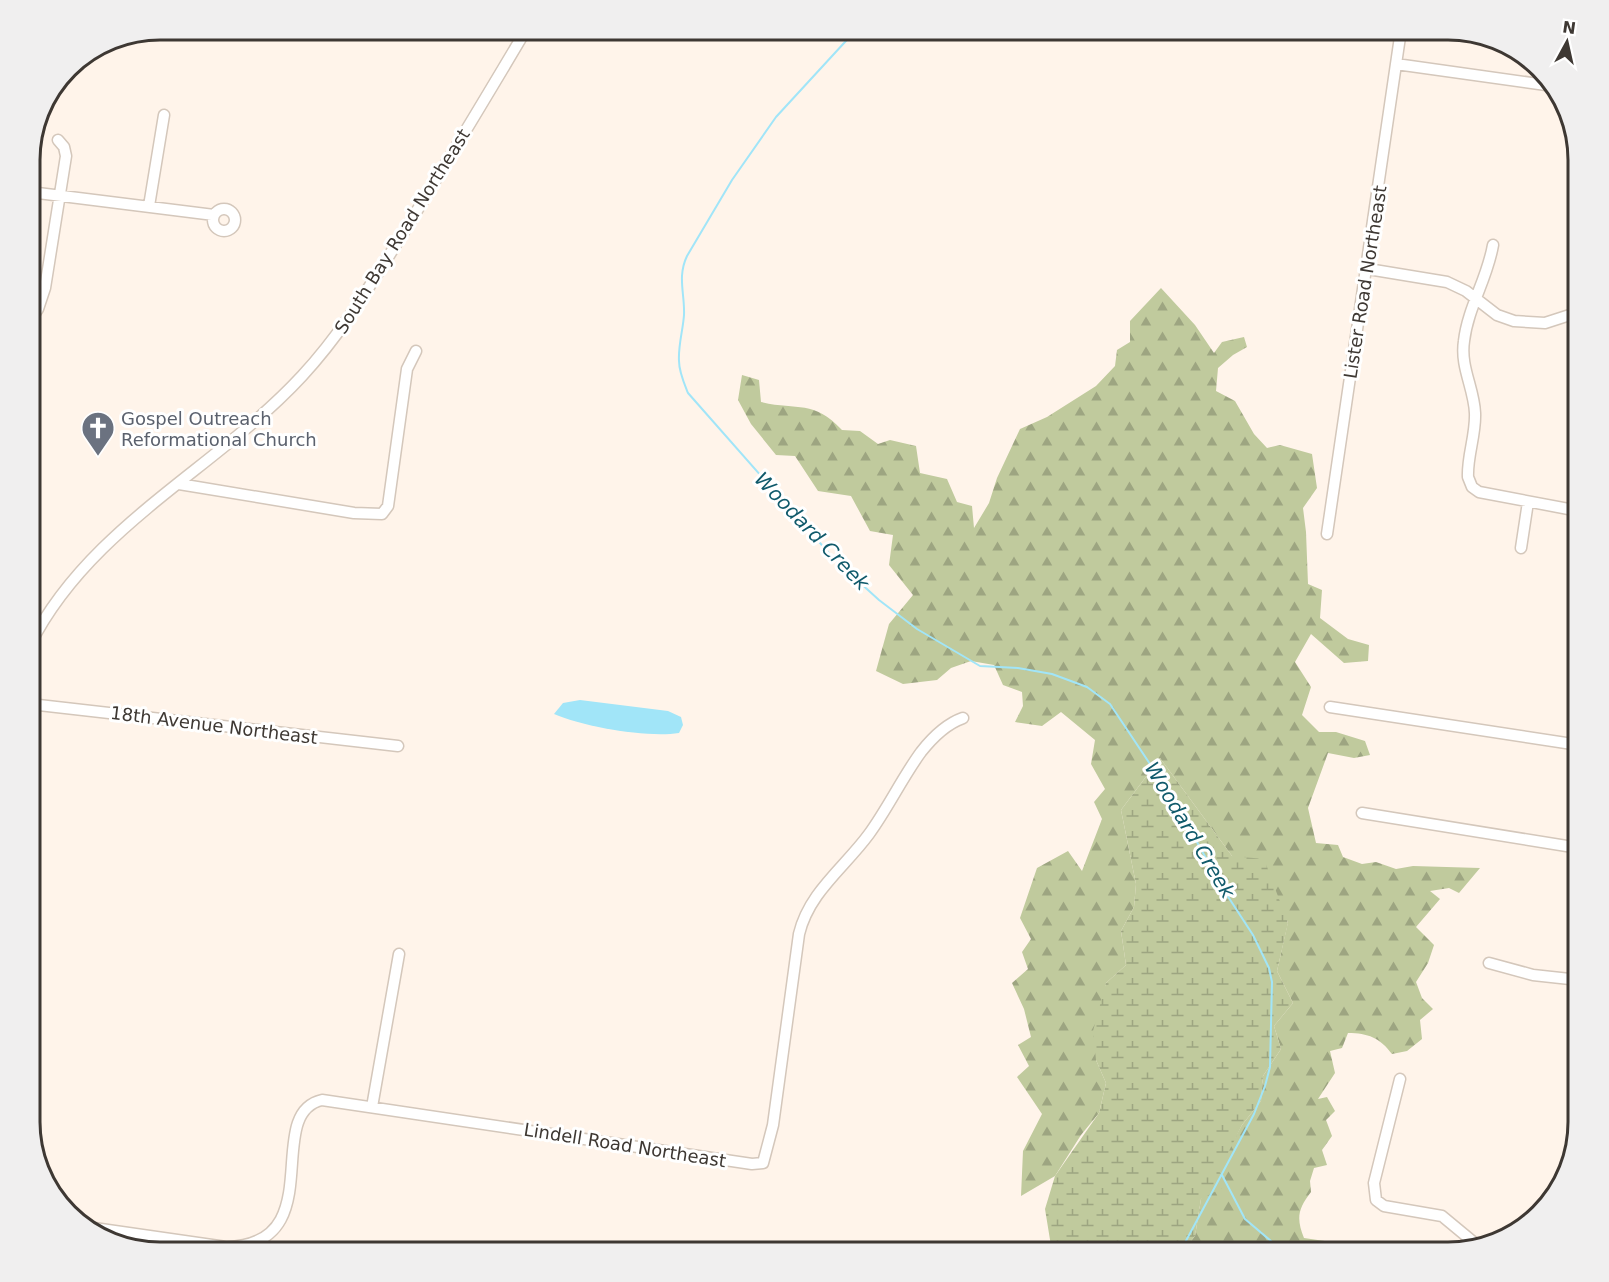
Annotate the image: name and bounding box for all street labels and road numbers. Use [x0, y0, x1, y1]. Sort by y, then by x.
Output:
street label: South Bay Road Northeast [330, 125, 474, 337]
street label: Lister Road Northeast [1339, 184, 1391, 380]
street label: 18th Avenue Northeast [109, 702, 319, 748]
street label: Lindell Road Northeast [522, 1119, 728, 1171]

